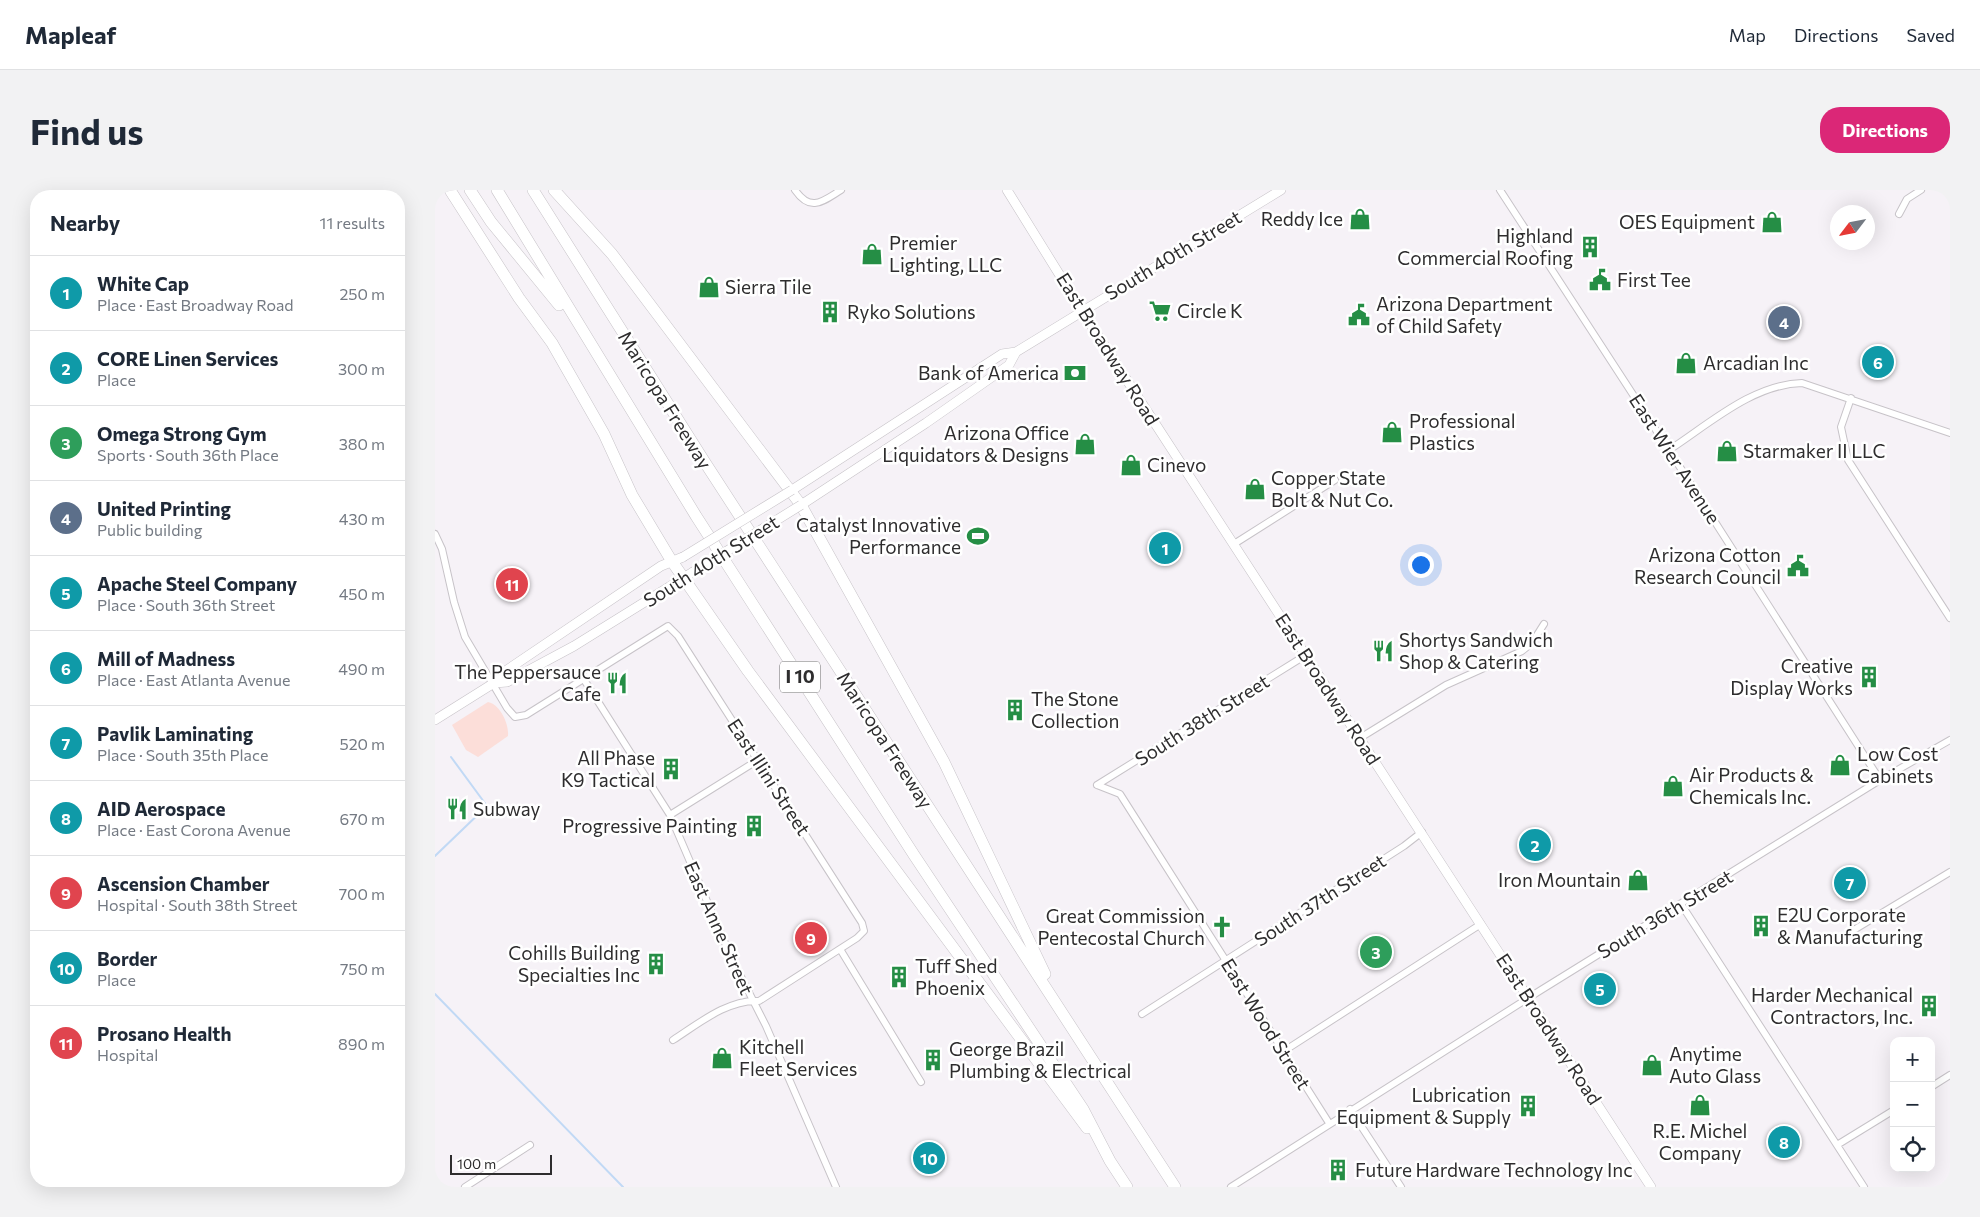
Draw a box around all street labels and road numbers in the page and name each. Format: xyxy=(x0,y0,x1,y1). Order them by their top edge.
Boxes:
street label: South 40th Street xyxy=(1100,205,1245,304)
street label: East Broadway Road xyxy=(1052,268,1165,429)
street label: Maricopa Freeway xyxy=(614,327,717,473)
street label: East Wier Avenue xyxy=(1625,390,1726,528)
street label: South 40th Street xyxy=(639,510,783,611)
street label: East Broadway Road xyxy=(1271,609,1386,769)
road number: I 10 xyxy=(780,662,820,692)
street label: Maricopa Freeway xyxy=(833,667,938,812)
street label: South 38th Street xyxy=(1130,669,1273,770)
street label: East Illini Street xyxy=(723,714,816,839)
street label: South 37th Street xyxy=(1250,849,1390,951)
street label: East Anne Street xyxy=(680,858,759,998)
street label: South 36th Street xyxy=(1593,864,1737,963)
street label: East Broadway Road xyxy=(1492,949,1607,1109)
street label: East Wood Street xyxy=(1217,954,1316,1094)

